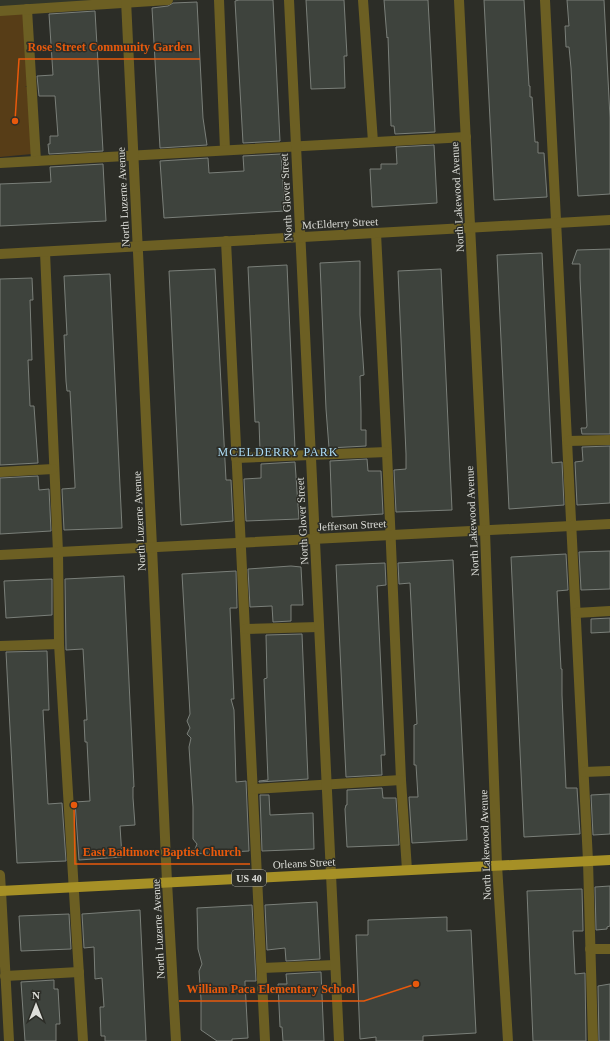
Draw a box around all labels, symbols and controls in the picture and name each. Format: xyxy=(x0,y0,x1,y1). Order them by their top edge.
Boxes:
callout: Rose Street Community Garden xyxy=(19,35,200,59)
text: Rose Street Community Garden xyxy=(28,40,193,54)
street label: North Lakewood Avenue xyxy=(448,141,466,252)
street label: North Luzerne Avenue xyxy=(114,147,132,247)
street label: North Glover Street xyxy=(278,153,294,241)
street label: McElderry Street xyxy=(302,215,378,231)
district label: MCELDERRY PARK xyxy=(218,445,338,459)
street label: North Lakewood Avenue xyxy=(463,465,481,576)
street label: North Luzerne Avenue xyxy=(130,471,148,571)
street label: North Glover Street xyxy=(294,477,310,565)
street label: Jefferson Street xyxy=(317,517,387,533)
street label: North Lakewood Avenue xyxy=(477,790,493,900)
callout: East Baltimore Baptist Church xyxy=(75,840,250,864)
text: East Baltimore Baptist Church xyxy=(83,845,242,859)
street label: Orleans Street xyxy=(272,855,336,871)
road number: US 40 xyxy=(232,870,266,886)
street label: North Luzerne Avenue xyxy=(149,879,167,979)
callout: William Paca Elementary School xyxy=(179,977,364,1001)
text: William Paca Elementary School xyxy=(187,982,356,996)
north arrow xyxy=(16,985,56,1025)
text: N xyxy=(32,989,40,1001)

